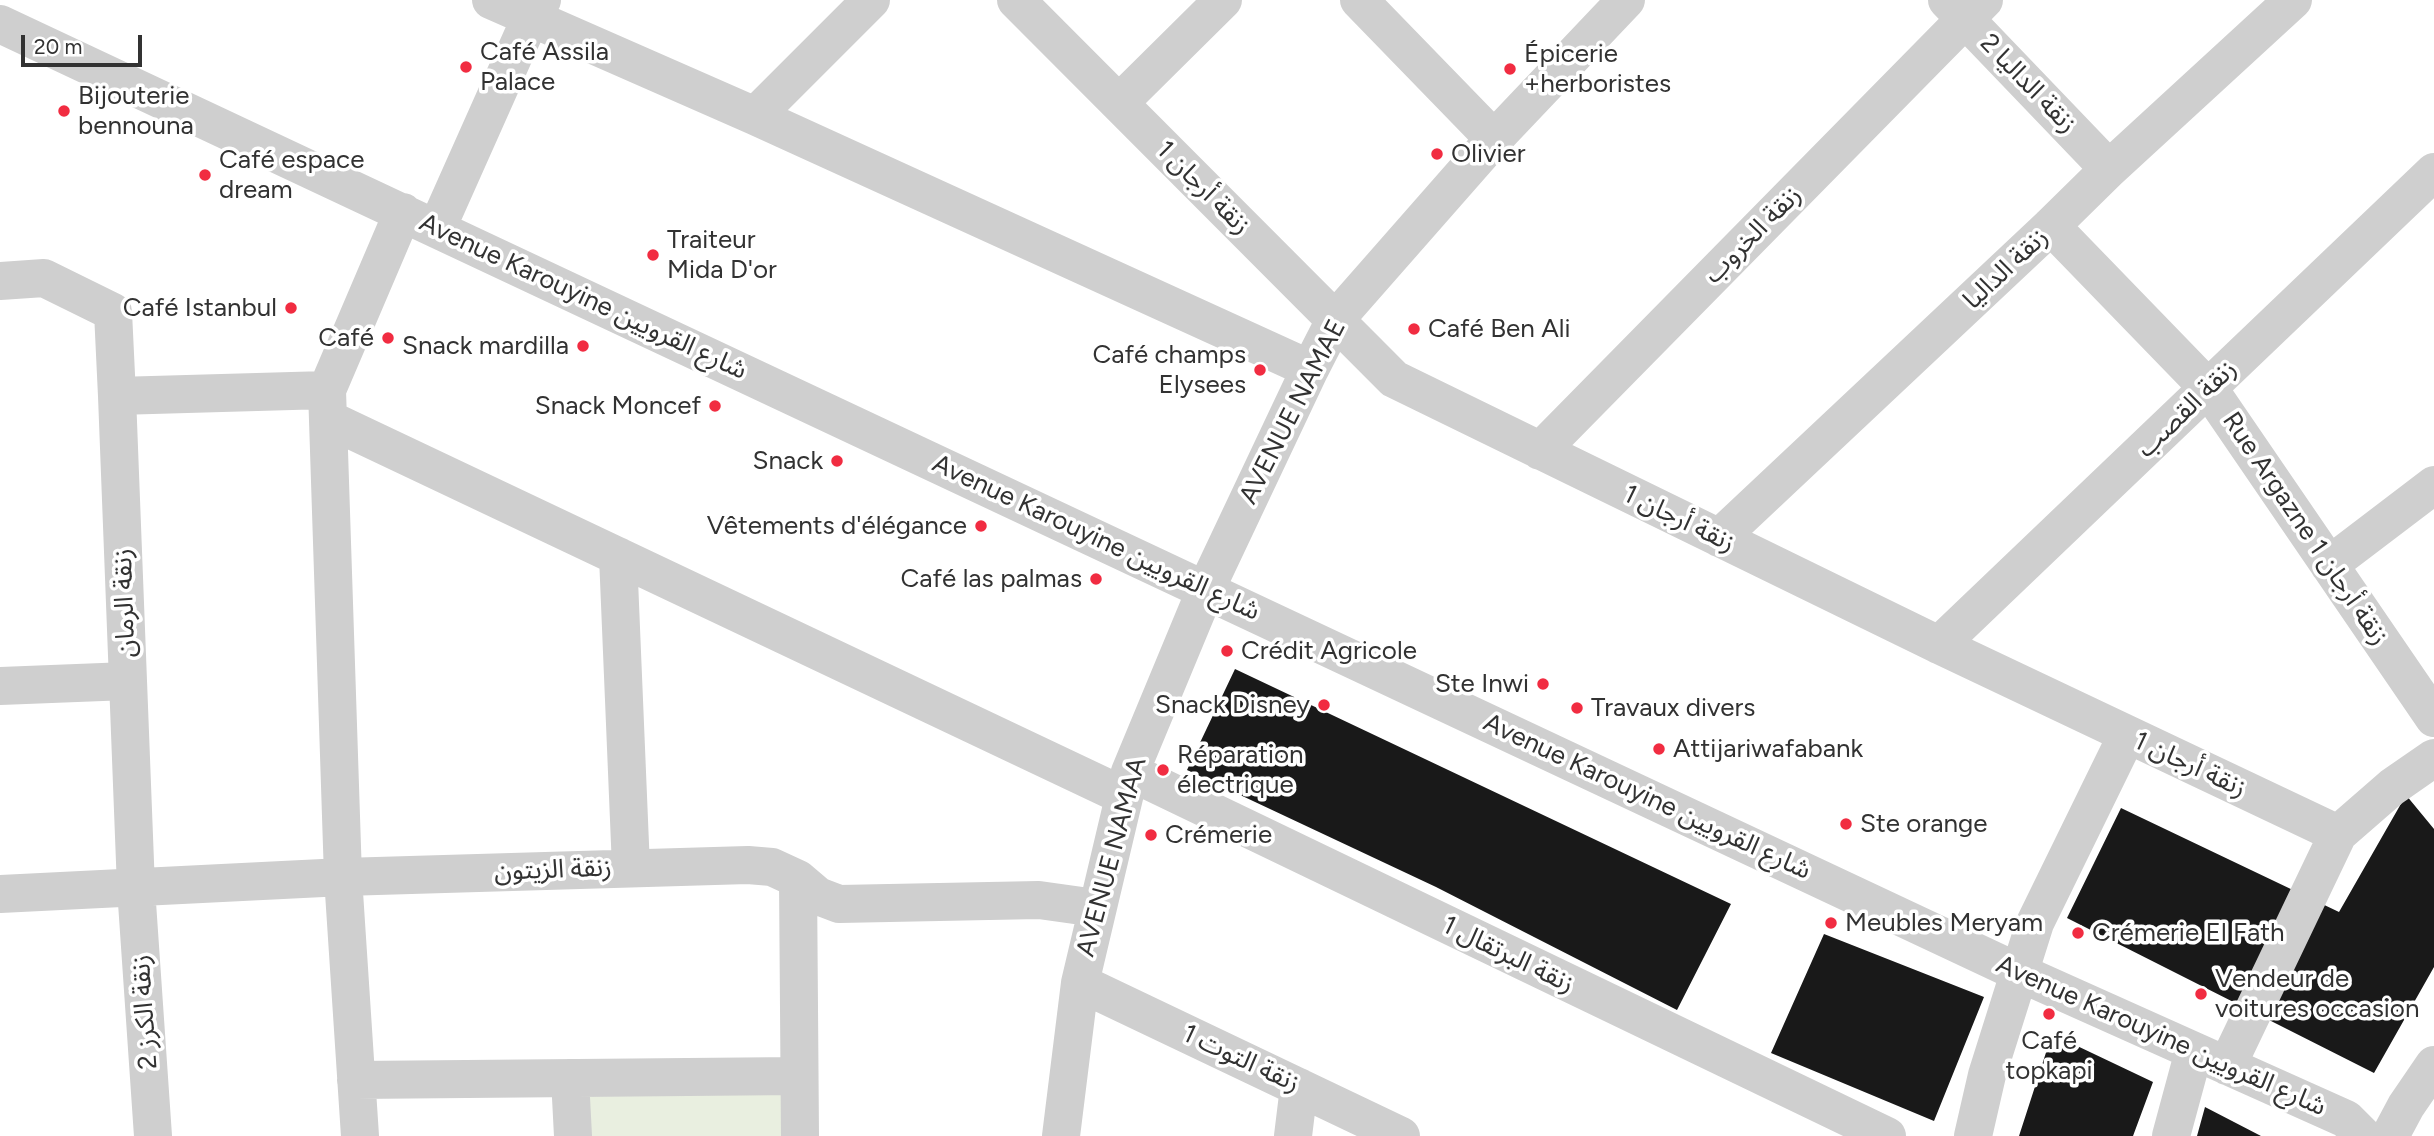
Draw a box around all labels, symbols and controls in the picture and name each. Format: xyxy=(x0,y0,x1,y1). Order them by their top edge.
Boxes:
scale bar xyxy=(24,21,145,65)
street label: زنقة الداليا 2 xyxy=(1973,28,2083,140)
text: 20 m xyxy=(34,34,82,59)
place label: Café Assila Palace xyxy=(480,36,609,98)
place label: Épicerie +herboristes xyxy=(1524,38,1671,100)
marker: Café Assila Palace xyxy=(458,59,474,75)
marker: Épicerie +herboristes xyxy=(1502,61,1518,77)
place label: Bijouterie bennouna xyxy=(78,80,194,142)
marker: Bijouterie bennouna xyxy=(56,103,72,119)
street label: زنقة أرجان 1 xyxy=(1149,134,1257,242)
place label: Olivier xyxy=(1451,138,1525,170)
place label: Café espace dream xyxy=(219,144,364,206)
marker: Olivier xyxy=(1429,146,1445,162)
marker: Café espace dream xyxy=(197,167,213,183)
street label: زنقة الخروب xyxy=(1698,180,1808,290)
street label: Avenue Karouyine شارع القرويين xyxy=(414,207,752,387)
street label: زنقة الداليا xyxy=(1957,222,2055,316)
place label: Traiteur Mida D'or xyxy=(667,224,777,286)
marker: Traiteur Mida D'or xyxy=(645,247,661,263)
place label: Café Istanbul xyxy=(123,292,277,324)
marker: Café Istanbul xyxy=(283,300,299,316)
place label: Café Ben Ali xyxy=(1428,313,1571,345)
street label: AVENUE NAMAE xyxy=(1233,315,1353,509)
marker: Café Ben Ali xyxy=(1406,321,1422,337)
place label: Café xyxy=(318,322,374,354)
marker: Café xyxy=(380,330,396,346)
place label: Snack mardilla xyxy=(402,330,569,362)
marker: Snack mardilla xyxy=(575,338,591,354)
place label: Café champs Elysees xyxy=(1092,339,1246,400)
street label: زنقة القصب xyxy=(2131,354,2243,464)
marker: Café champs Elysees xyxy=(1252,362,1268,378)
place label: Snack Moncef xyxy=(535,390,701,422)
marker: Snack Moncef xyxy=(707,398,723,414)
street label: Rue Argazne 1 زنقة أرجان xyxy=(2215,407,2395,651)
place label: Snack xyxy=(753,445,823,477)
street label: Avenue Karouyine شارع القرويين xyxy=(927,448,1265,628)
marker: Snack xyxy=(829,453,845,469)
street label: زنقة أرجان 1 xyxy=(1618,479,1740,559)
place label: Vêtements d'élégance xyxy=(707,510,967,542)
marker: Vêtements d'élégance xyxy=(973,518,989,534)
street label: زنقة الرمان xyxy=(108,548,142,658)
place label: Café las palmas xyxy=(900,563,1082,595)
marker: Café las palmas xyxy=(1088,571,1104,587)
place label: Crédit Agricole xyxy=(1241,635,1417,667)
marker: Crédit Agricole xyxy=(1219,643,1235,659)
place label: Ste Inwi xyxy=(1435,668,1529,700)
marker: Ste Inwi xyxy=(1535,676,1551,692)
place label: Snack Disney xyxy=(1155,689,1310,721)
place label: Travaux divers xyxy=(1591,692,1755,724)
marker: Snack Disney xyxy=(1316,697,1332,713)
marker: Travaux divers xyxy=(1569,700,1585,716)
street label: Avenue Karouyine شارع القرويين xyxy=(1478,707,1816,887)
street label: زنقة أرجان 1 xyxy=(2129,725,2251,805)
place label: Attijariwafabank xyxy=(1673,733,1863,765)
place label: Réparation électrique xyxy=(1177,739,1304,800)
marker: Attijariwafabank xyxy=(1651,741,1667,757)
street label: AVENUE NAMAA xyxy=(1070,754,1154,960)
marker: Réparation électrique xyxy=(1155,762,1171,778)
place label: Ste orange xyxy=(1860,808,1987,840)
marker: Ste orange xyxy=(1838,816,1854,832)
place label: Crémerie xyxy=(1165,819,1272,851)
marker: Crémerie xyxy=(1143,827,1159,843)
street label: زنقة الزيتون xyxy=(494,852,612,888)
place label: Meubles Meryam xyxy=(1845,907,2043,939)
street label: زنقة البرتقال 1 xyxy=(1437,910,1579,1000)
marker: Meubles Meryam xyxy=(1823,915,1839,931)
place label: Crémerie El Fath xyxy=(2092,917,2285,949)
marker: Crémerie El Fath xyxy=(2070,925,2086,941)
street label: Avenue Karouyine شارع القرويين xyxy=(1991,949,2331,1123)
street label: زنقة الكرز 2 xyxy=(125,954,165,1070)
place label: Vendeur de voitures occasion xyxy=(2215,963,2419,1024)
marker: Vendeur de voitures occasion xyxy=(2193,986,2209,1002)
marker: Café topkapi xyxy=(2041,1006,2057,1022)
street label: زنقة التوت 1 xyxy=(1178,1018,1304,1100)
place label: Café topkapi xyxy=(2005,1025,2093,1086)

